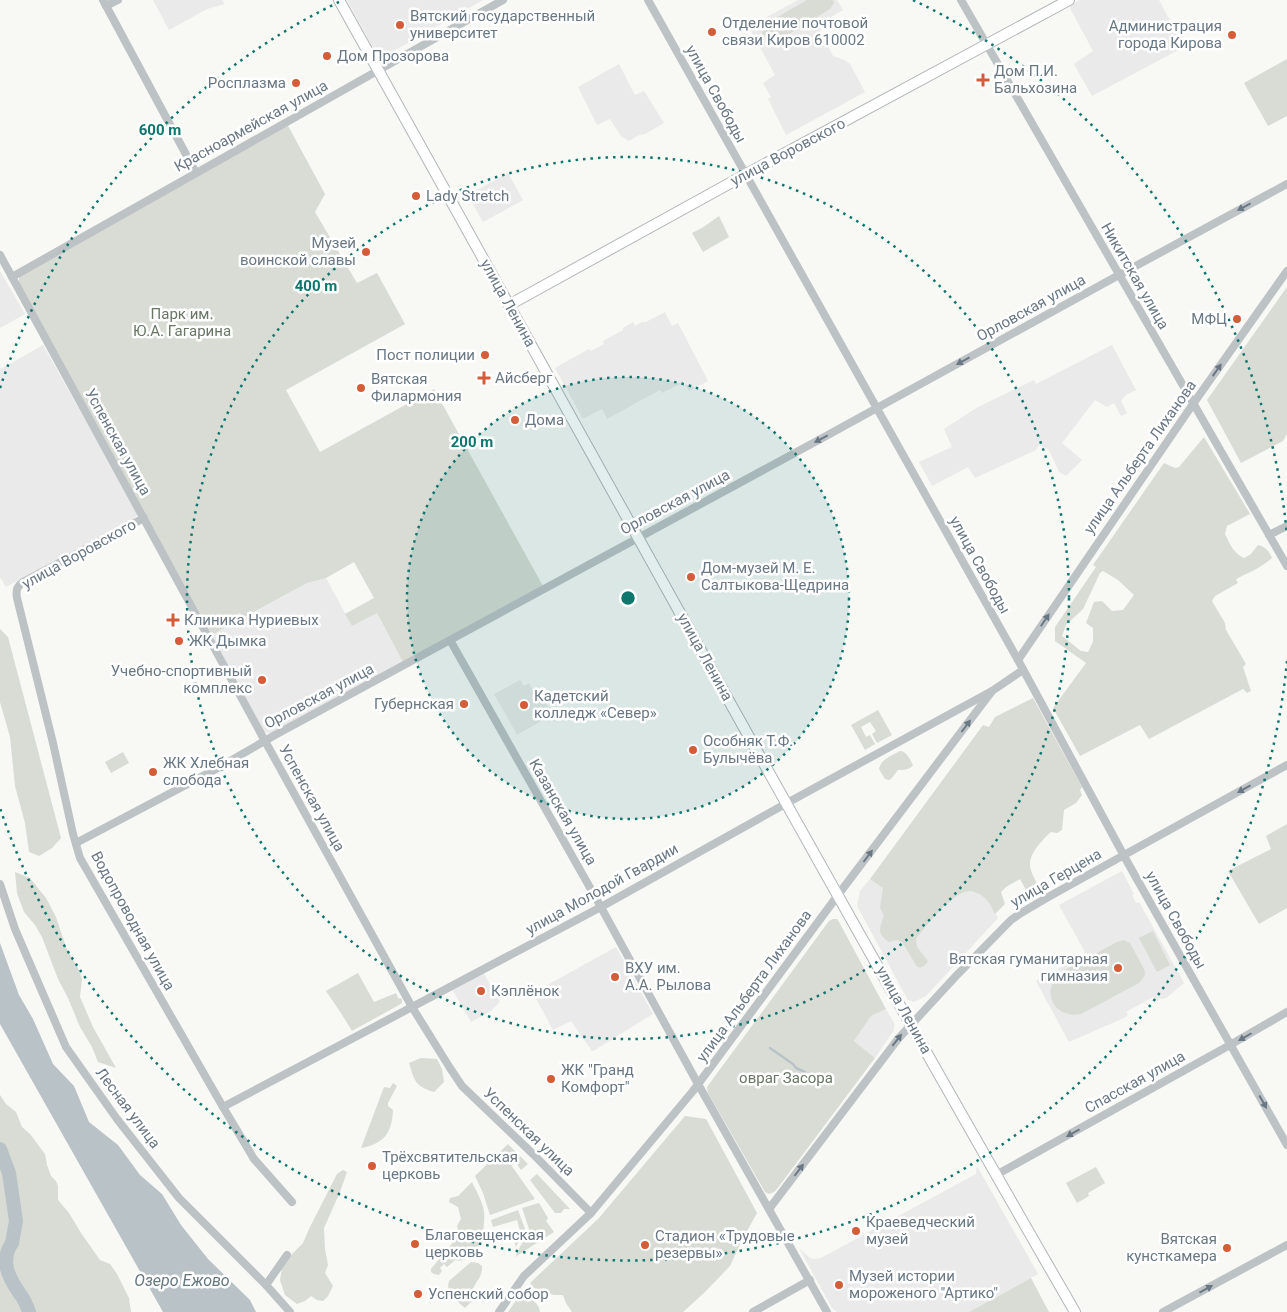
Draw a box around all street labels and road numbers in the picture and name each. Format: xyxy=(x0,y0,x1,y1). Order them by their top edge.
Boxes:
street label: улица Свободы xyxy=(682,42,750,146)
street label: Красноармейская улица xyxy=(171,76,331,176)
street label: улица Воровского xyxy=(728,114,848,190)
street label: Никитская улица xyxy=(1097,220,1173,332)
street label: улица Ленина xyxy=(476,256,540,350)
street label: Орловская улица xyxy=(973,271,1089,345)
street label: улица Альберта Лиханова xyxy=(1080,377,1200,537)
street label: Успенская улица xyxy=(81,385,155,499)
street label: Орловская улица xyxy=(617,465,733,539)
street label: улица Свободы xyxy=(946,513,1014,617)
street label: улица Воровского xyxy=(19,515,139,593)
street label: улица Ленина xyxy=(673,610,737,704)
street label: Орловская улица xyxy=(261,659,377,733)
street label: Успенская улица xyxy=(275,741,349,855)
street label: Казанская улица xyxy=(525,756,601,868)
street label: улица Молодой Гвардии xyxy=(523,840,681,938)
street label: улица Герцена xyxy=(1007,845,1105,911)
street label: Водопроводная улица xyxy=(87,848,179,994)
street label: улица Свободы xyxy=(1142,868,1210,972)
street label: улица Альберта Лиханова xyxy=(693,906,815,1066)
street label: улица Ленина xyxy=(872,963,936,1057)
street label: Спасская улица xyxy=(1082,1047,1188,1117)
street label: Лесная улица xyxy=(92,1064,164,1152)
street label: Успенская улица xyxy=(480,1084,578,1180)

